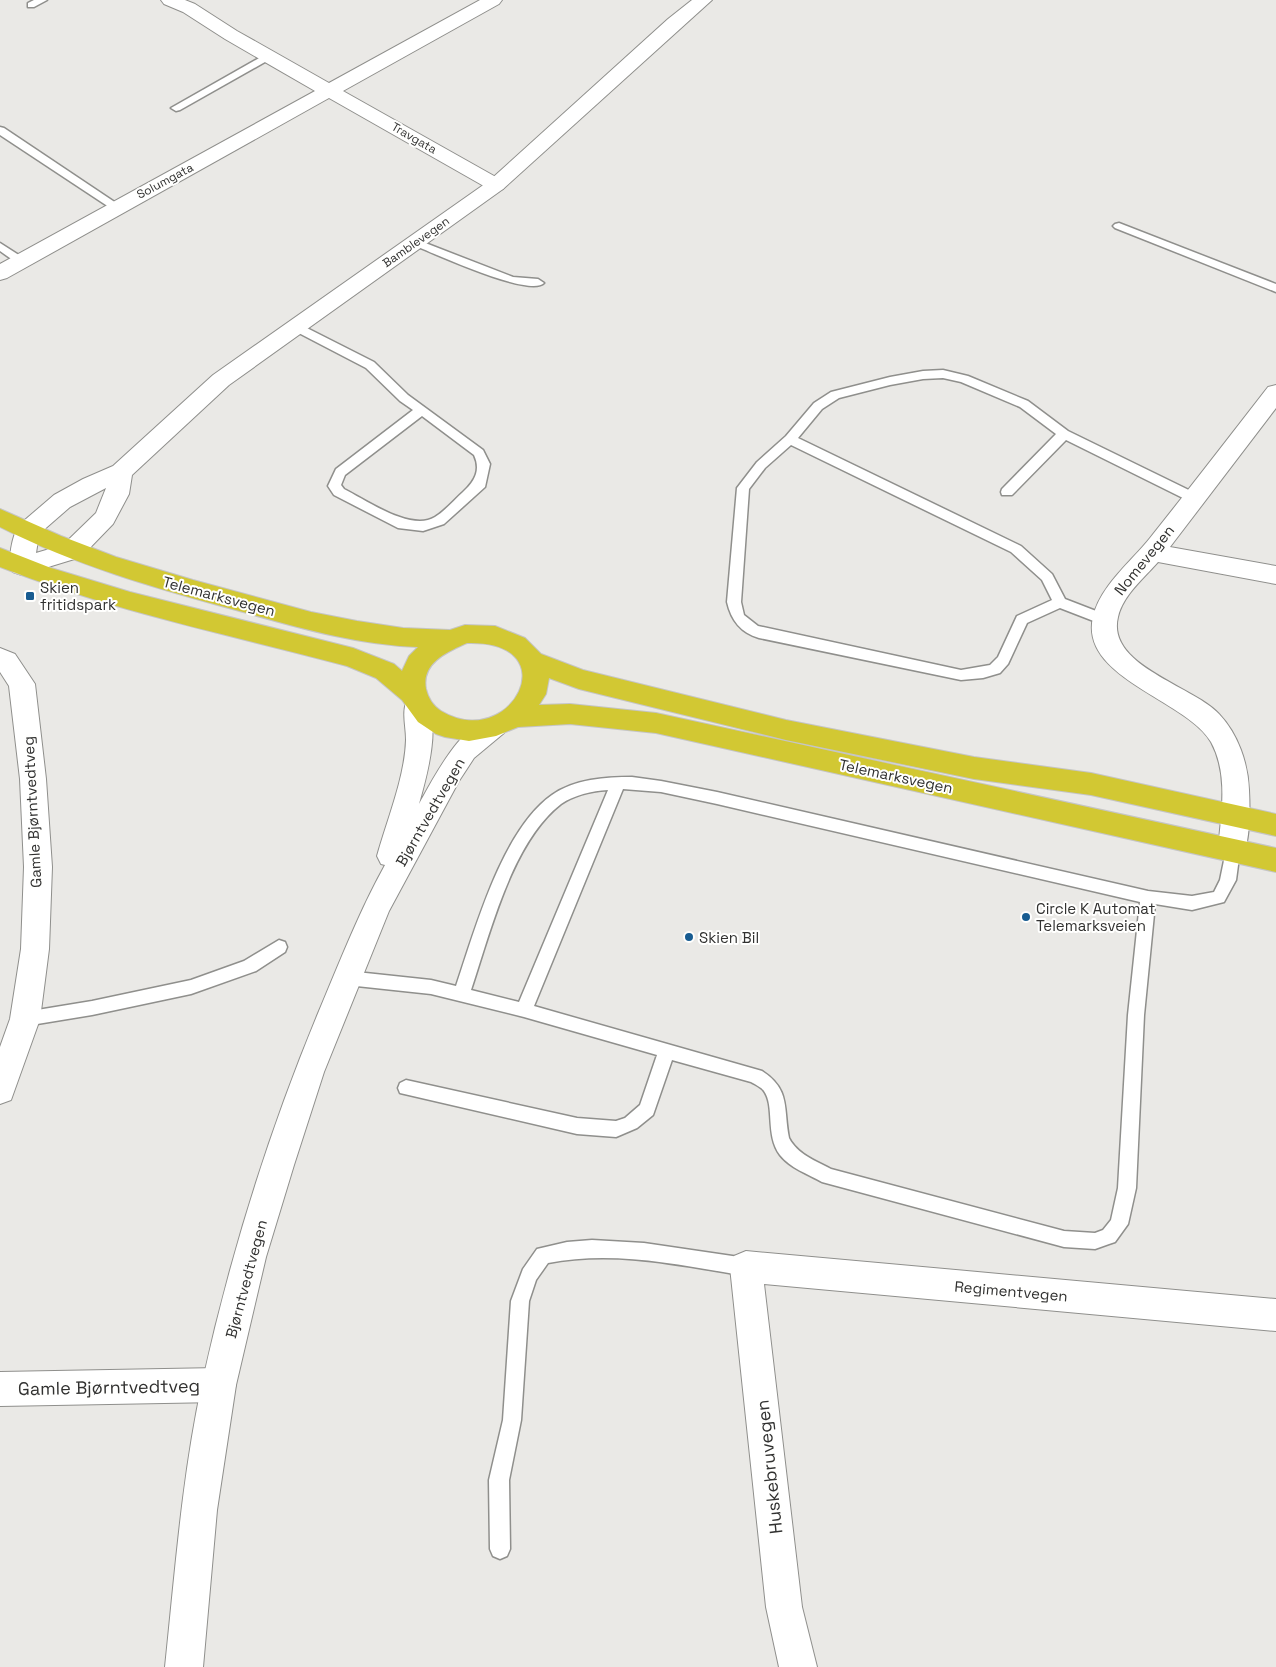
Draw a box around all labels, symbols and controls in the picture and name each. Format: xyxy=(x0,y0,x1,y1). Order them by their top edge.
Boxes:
street label: Travgata xyxy=(388,119,440,157)
street label: Solumgata xyxy=(134,159,196,203)
street label: Bamblevegen xyxy=(379,213,453,271)
street label: Nomevegen xyxy=(1110,521,1178,599)
street label: Telemarksvegen xyxy=(161,572,277,620)
place label: Skien fritidspark xyxy=(40,578,116,614)
marker: Skien fritidspark xyxy=(24,590,36,602)
street label: Gamle Bjørntvedtveg xyxy=(19,736,45,888)
street label: Bjørntvedtvegen xyxy=(391,754,469,870)
street label: Telemarksvegen xyxy=(837,755,955,797)
place label: Circle K Automat Telemarksveien xyxy=(1036,899,1155,935)
marker: Circle K Automat Telemarksveien xyxy=(1020,911,1032,923)
place label: Skien Bil xyxy=(699,928,759,947)
marker: Skien Bil xyxy=(683,931,695,943)
street label: Bjørntvedtvegen xyxy=(221,1218,271,1340)
street label: Regimentvegen xyxy=(954,1277,1068,1305)
street label: Gamle Bjørntvedtveg xyxy=(18,1374,200,1400)
street label: Huskebruvegen xyxy=(751,1399,787,1535)

